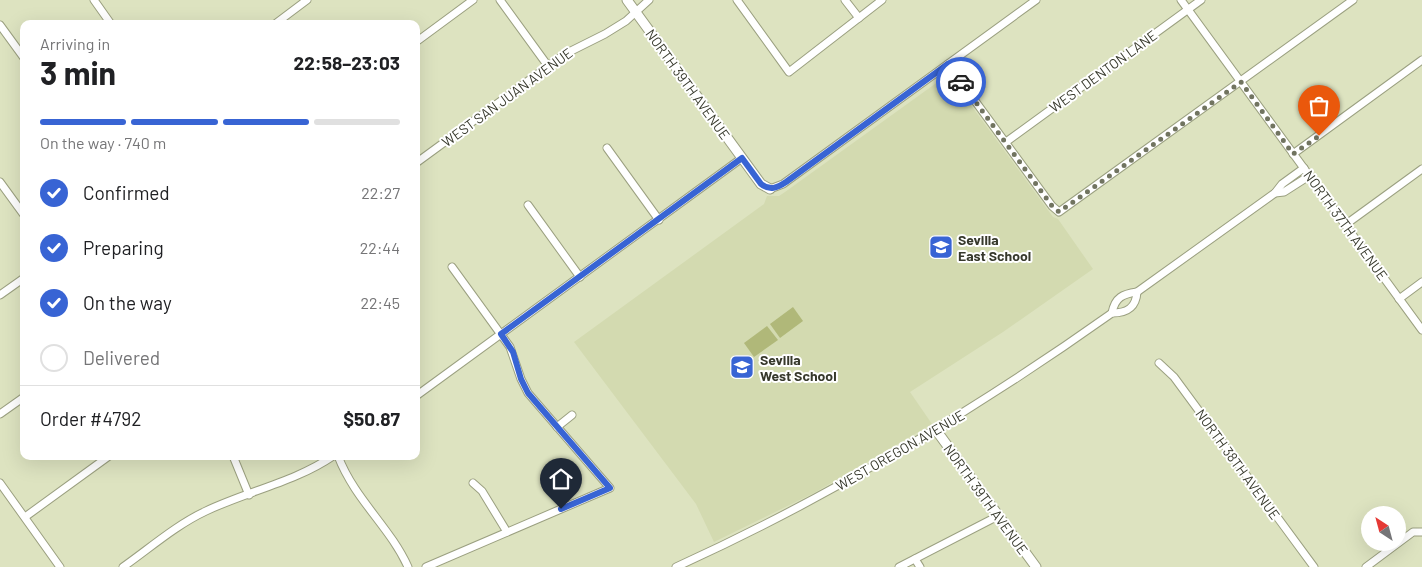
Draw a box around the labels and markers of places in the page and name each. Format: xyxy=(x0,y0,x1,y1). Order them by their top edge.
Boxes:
pin xyxy=(1298,85,1340,136)
place label: Sevilla East School xyxy=(958,231,1031,264)
school or university icon: Sevilla East School xyxy=(928,234,954,260)
place label: Sevilla West School xyxy=(760,351,837,384)
school or university icon: Sevilla West School xyxy=(729,354,755,380)
pin xyxy=(540,458,582,509)

